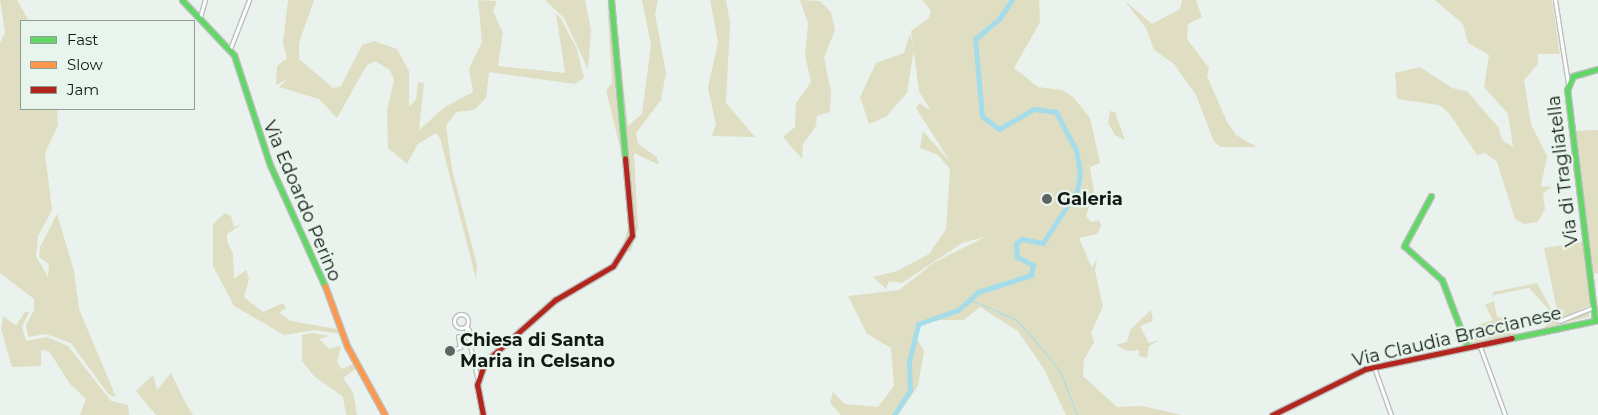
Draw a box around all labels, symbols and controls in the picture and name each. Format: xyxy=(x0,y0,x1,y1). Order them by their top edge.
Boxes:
legend xyxy=(20,20,195,110)
text: Fast xyxy=(67,30,98,49)
text: Slow xyxy=(67,55,103,74)
text: Jam xyxy=(67,80,99,99)
street label: Via di Tragliatella xyxy=(1543,94,1583,248)
street label: Via Edoardo Perino xyxy=(258,117,346,285)
place label: Galeria xyxy=(1057,188,1123,210)
marker: Galeria xyxy=(1041,193,1053,205)
street label: Via Claudia Braccianese xyxy=(1350,302,1564,372)
place label: Chiesa di Santa Maria in Celsano xyxy=(460,330,615,372)
marker: Chiesa di Santa Maria in Celsano xyxy=(444,345,456,357)

